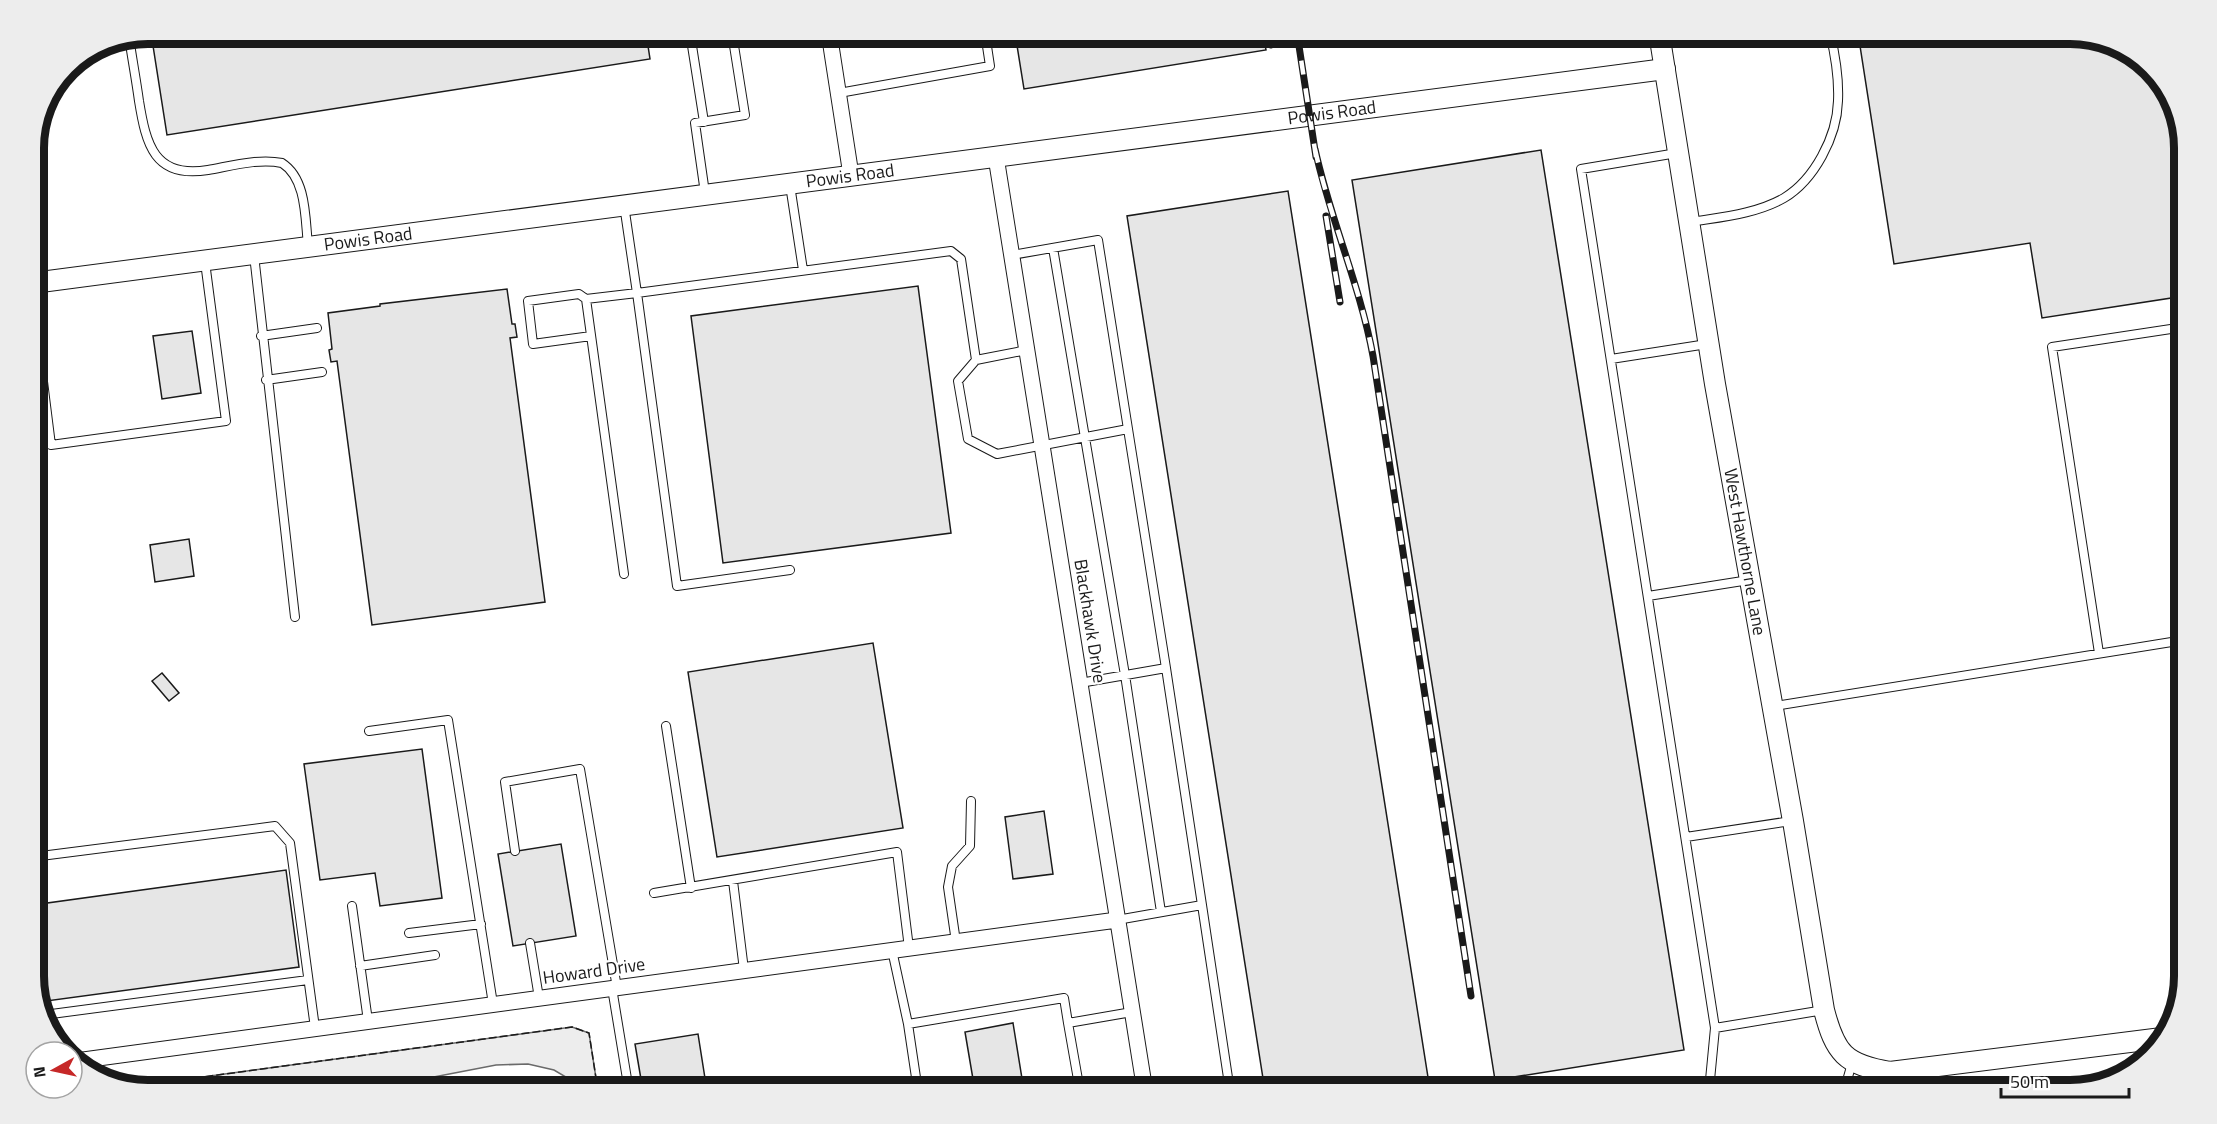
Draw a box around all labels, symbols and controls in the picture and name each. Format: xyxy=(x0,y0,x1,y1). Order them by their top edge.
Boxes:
street label: Powis Road xyxy=(1286,93,1378,131)
street label: Powis Road xyxy=(804,156,896,195)
street label: Powis Road xyxy=(322,219,414,258)
street label: West Hawthorne Lane xyxy=(1717,466,1774,637)
street label: Blackhawk Drive xyxy=(1067,557,1114,685)
street label: Howard Drive xyxy=(541,950,647,991)
north arrow xyxy=(24,1040,84,1100)
scale bar xyxy=(2001,1061,2128,1099)
text: N xyxy=(26,1065,52,1079)
text: 50 m xyxy=(2010,1068,2049,1095)

